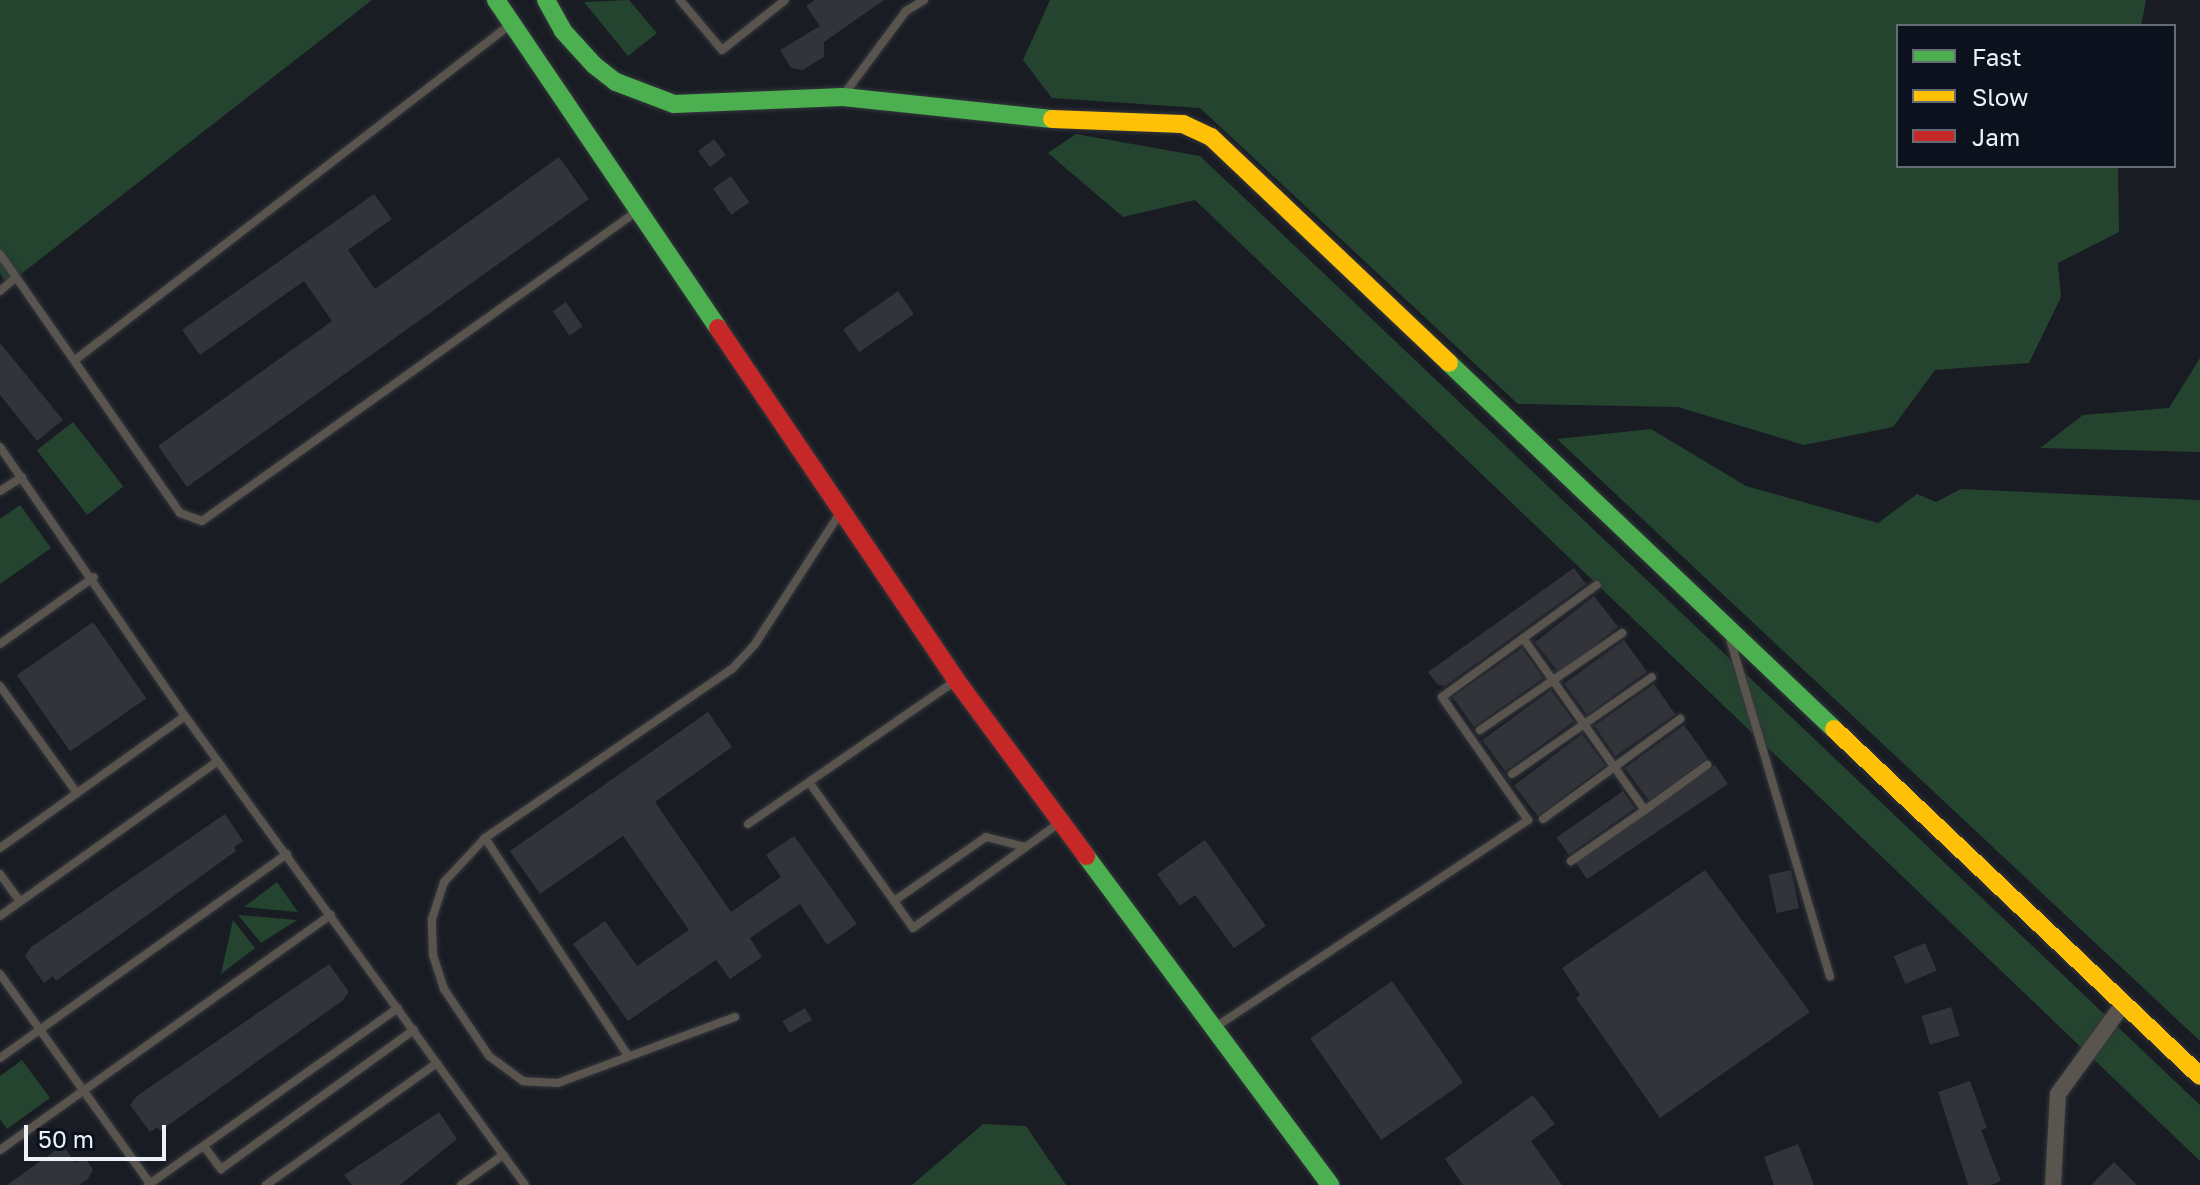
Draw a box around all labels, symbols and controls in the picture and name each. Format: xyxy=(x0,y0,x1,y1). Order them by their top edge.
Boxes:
legend xyxy=(1896,24,2176,168)
text: Fast xyxy=(1972,42,2022,71)
text: Slow xyxy=(1972,82,2028,111)
text: Jam xyxy=(1972,122,2020,151)
scale bar xyxy=(28,1109,170,1159)
text: 50 m xyxy=(38,1124,94,1153)

